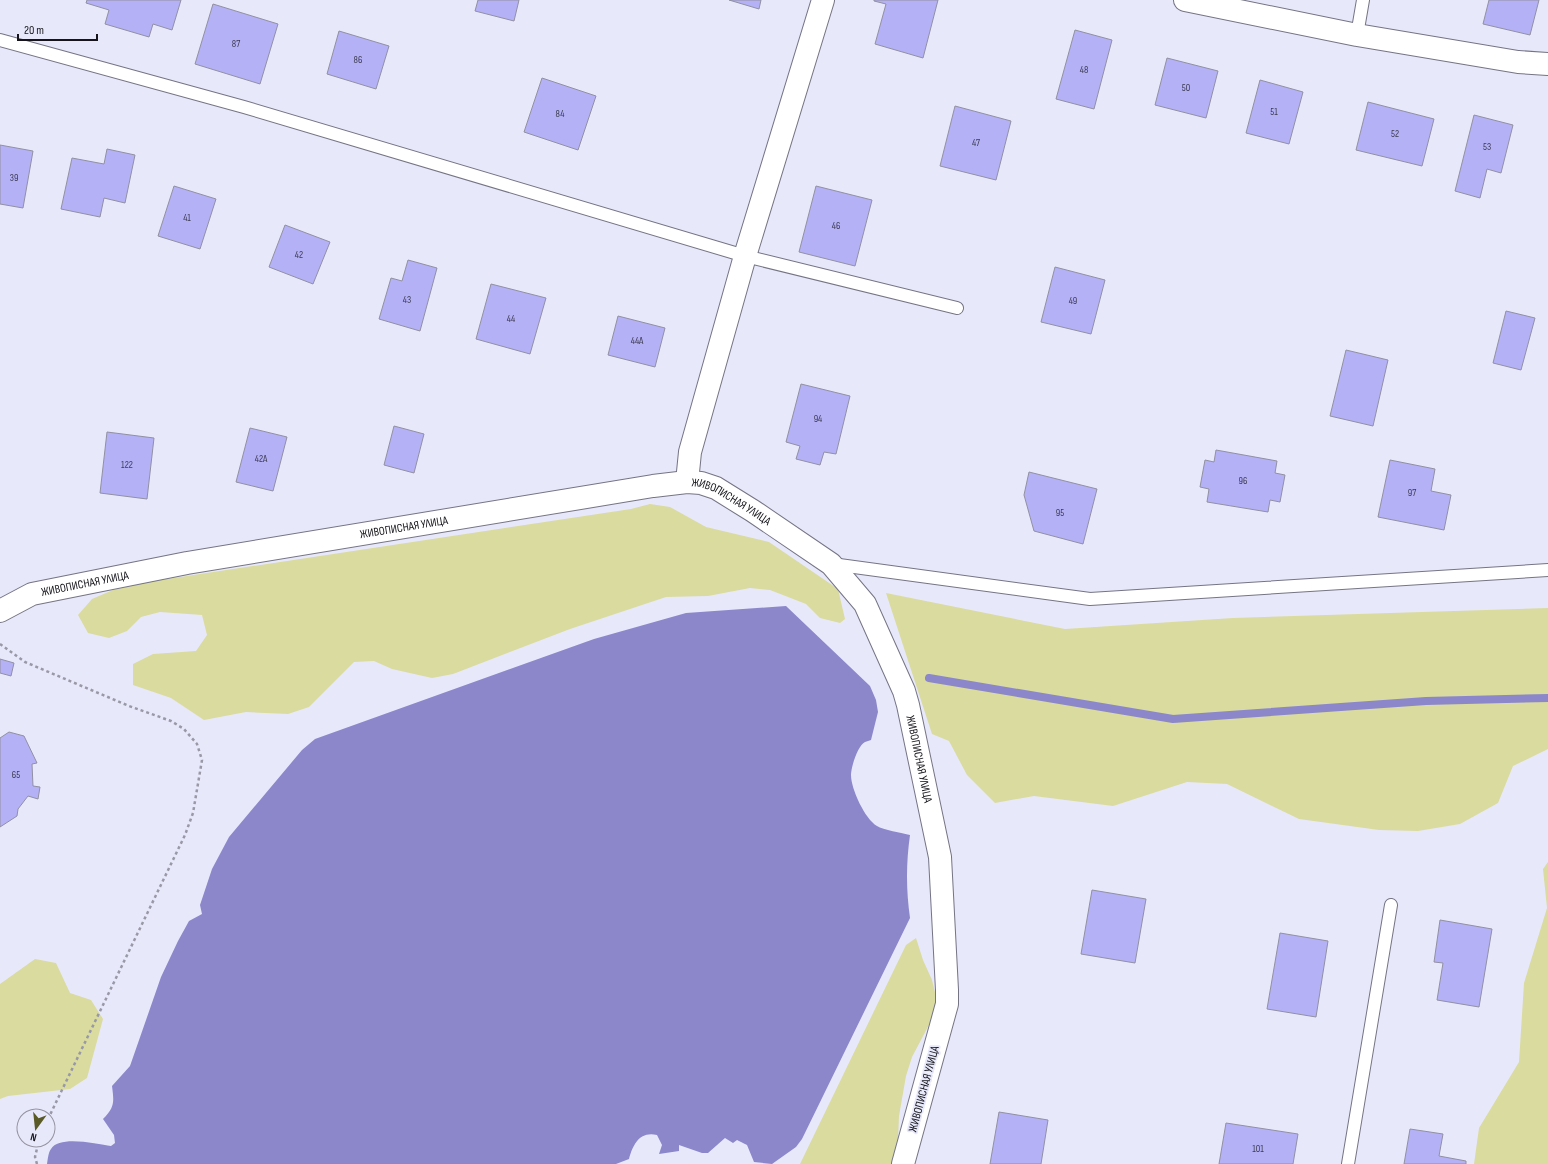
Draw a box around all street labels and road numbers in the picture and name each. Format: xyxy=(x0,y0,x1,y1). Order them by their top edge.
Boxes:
street label: ЖИВОПИСНАЯ УЛИЦА xyxy=(691,475,775,529)
street label: ЖИВОПИСНАЯ УЛИЦА xyxy=(359,512,450,542)
street label: ЖИВОПИСНАЯ УЛИЦА xyxy=(40,567,131,600)
street label: ЖИВОПИСНАЯ УЛИЦА xyxy=(903,714,936,805)
street label: ЖИВОПИСНАЯ УЛИЦА xyxy=(905,1043,943,1134)

